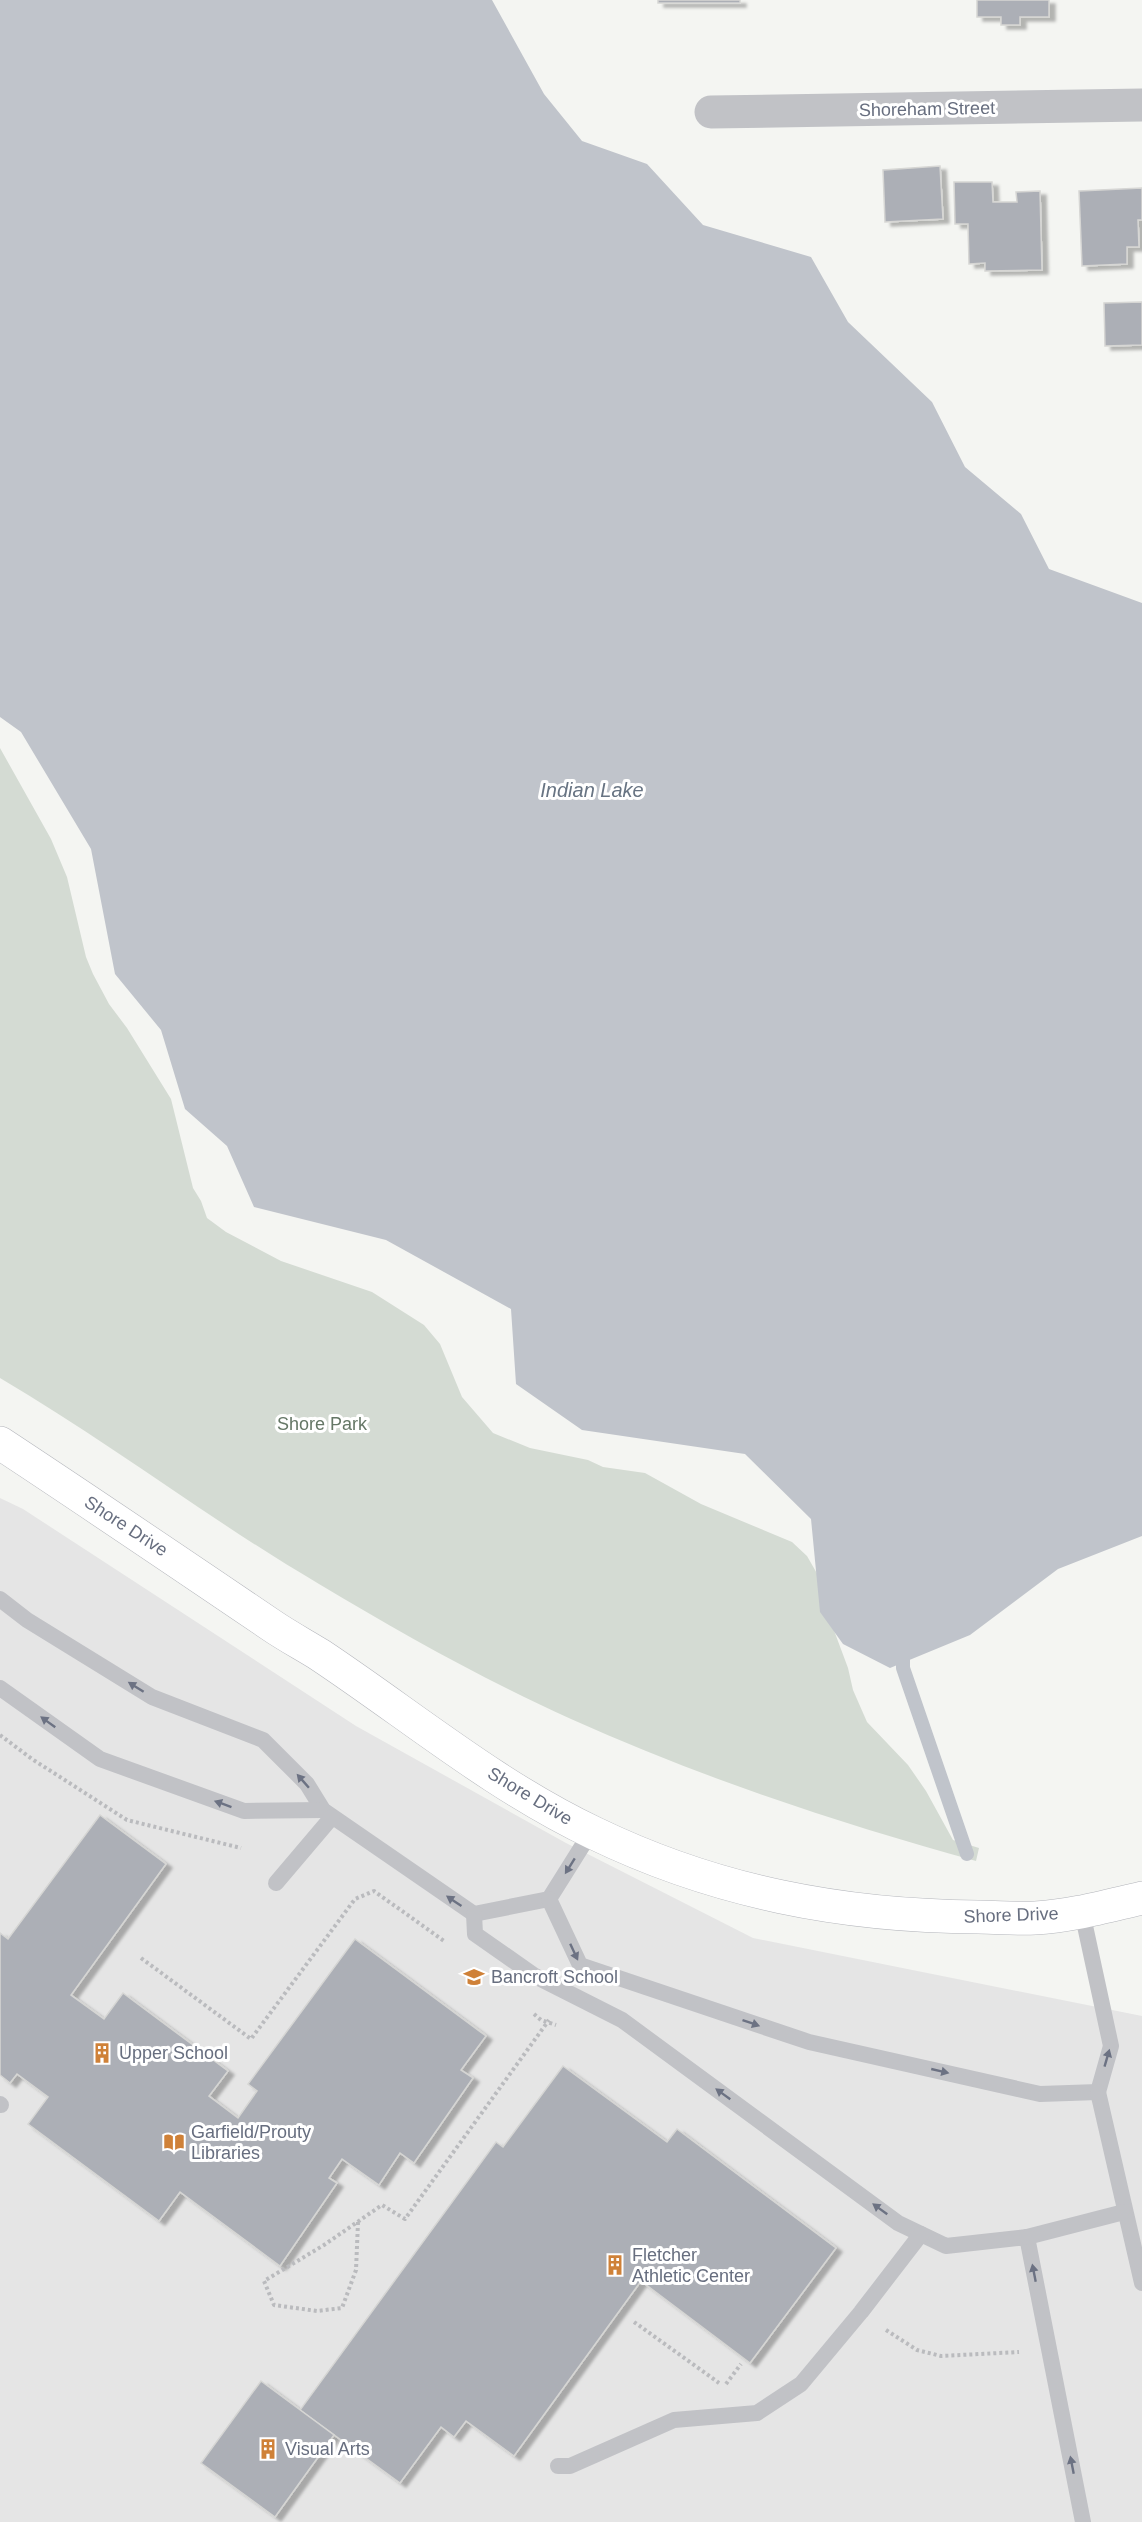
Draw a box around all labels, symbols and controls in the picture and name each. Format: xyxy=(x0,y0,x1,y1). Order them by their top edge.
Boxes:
street label: Shoreham Street xyxy=(859,98,995,120)
water label: Indian Lake xyxy=(540,779,644,801)
park label: Shore Park xyxy=(277,1414,368,1434)
street label: Shore Drive xyxy=(81,1492,171,1560)
one-way arrow xyxy=(128,1682,144,1693)
one-way arrow xyxy=(40,1717,56,1728)
street label: Shore Drive xyxy=(484,1763,576,1829)
one-way arrow xyxy=(296,1773,310,1788)
one-way arrow xyxy=(214,1798,232,1808)
one-way arrow xyxy=(565,1858,576,1874)
one-way arrow xyxy=(446,1895,462,1906)
street label: Shore Drive xyxy=(963,1903,1059,1927)
one-way arrow xyxy=(569,1944,578,1961)
school or university icon: Bancroft School xyxy=(462,1965,486,1989)
place label: Bancroft School xyxy=(491,1967,618,1987)
one-way arrow xyxy=(742,2019,760,2028)
building icon: Upper School xyxy=(90,2041,114,2065)
place label: Upper School xyxy=(119,2043,228,2063)
one-way arrow xyxy=(1103,2049,1112,2067)
one-way arrow xyxy=(931,2067,949,2077)
one-way arrow xyxy=(715,2088,731,2100)
place label: Garfield/Prouty Libraries xyxy=(191,2122,311,2163)
library icon: Garfield/Prouty Libraries xyxy=(162,2130,186,2154)
one-way arrow xyxy=(872,2204,887,2216)
place label: Fletcher Athletic Center xyxy=(632,2245,750,2286)
building icon: Fletcher Athletic Center xyxy=(603,2253,627,2277)
one-way arrow xyxy=(1029,2263,1038,2282)
building icon: Visual Arts xyxy=(256,2437,280,2461)
place label: Visual Arts xyxy=(285,2439,370,2459)
one-way arrow xyxy=(1067,2455,1076,2474)

